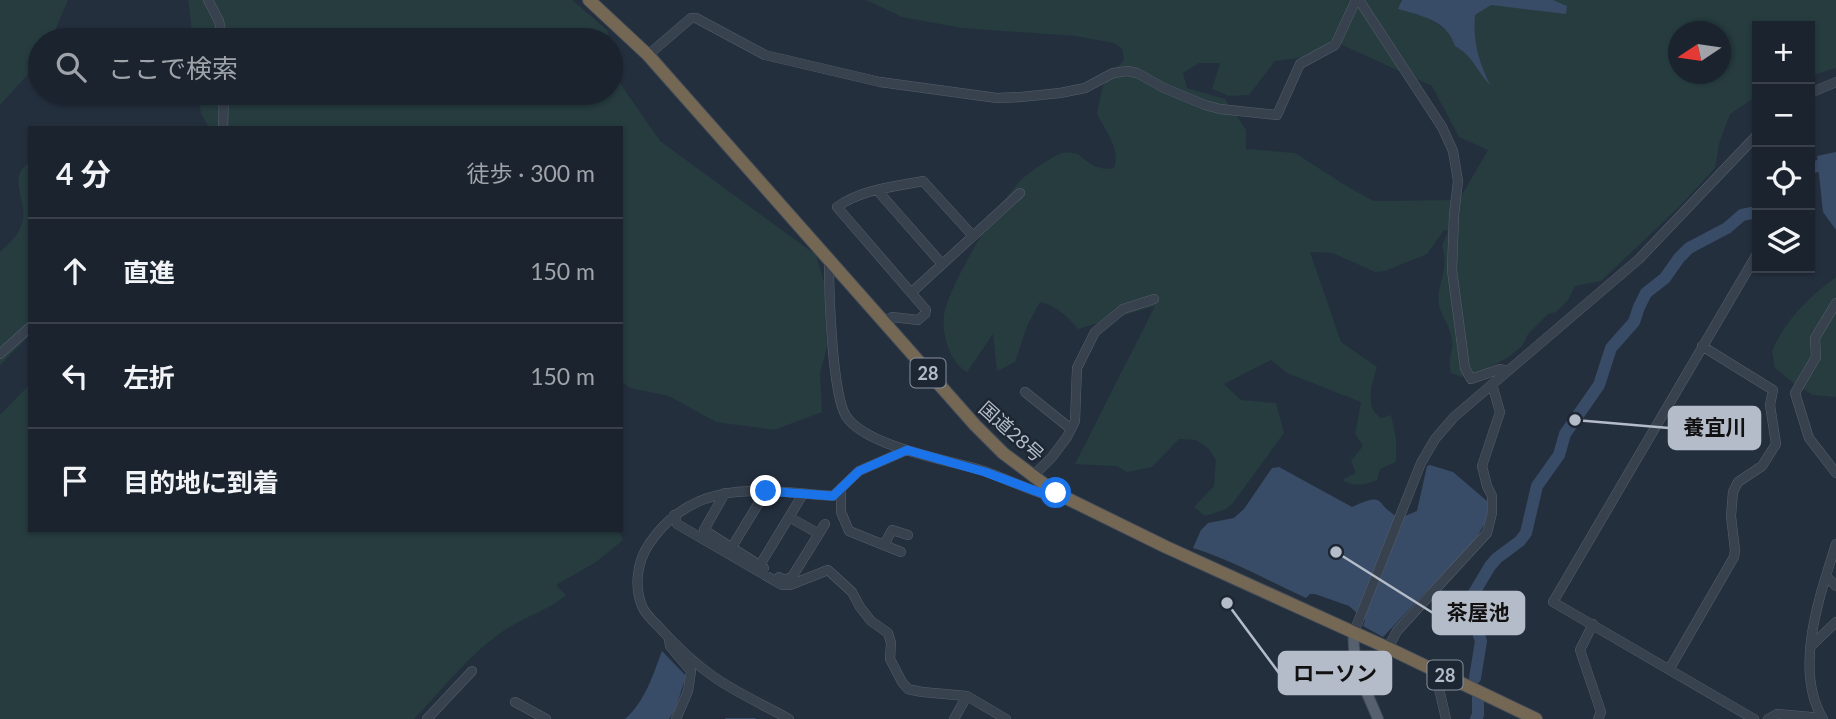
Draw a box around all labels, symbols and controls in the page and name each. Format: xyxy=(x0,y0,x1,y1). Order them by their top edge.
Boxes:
north arrow xyxy=(1668,21,1731,84)
map controls xyxy=(1752,21,1815,273)
button: + xyxy=(1752,21,1815,84)
search box xyxy=(28,28,623,105)
icon: search xyxy=(52,48,90,86)
text: ここで検索 xyxy=(108,52,238,84)
button: − xyxy=(1752,84,1815,147)
button: locate xyxy=(1752,147,1815,210)
text: 4 分 xyxy=(56,155,111,191)
text: 徒歩 · 300 m xyxy=(466,159,595,187)
button: layers xyxy=(1752,210,1815,273)
icon: ahead xyxy=(56,252,94,290)
text: 直進 xyxy=(123,256,175,288)
text: 150 m xyxy=(530,257,595,285)
icon: left xyxy=(56,357,94,395)
road number: 28 xyxy=(911,358,946,388)
text: 左折 xyxy=(123,361,175,393)
text: 150 m xyxy=(530,362,595,390)
street label: 国道28号 xyxy=(975,396,1049,466)
callout: 養宜川 xyxy=(1669,407,1760,449)
text: 養宜川 xyxy=(1684,414,1747,439)
icon: arrive xyxy=(56,462,94,500)
text: 目的地に到着 xyxy=(123,466,279,498)
route end xyxy=(750,475,781,506)
route start xyxy=(1040,477,1071,508)
callout: 茶屋池 xyxy=(1433,592,1524,634)
text: 茶屋池 xyxy=(1447,599,1510,624)
callout: ローソン xyxy=(1279,652,1391,694)
text: ローソン xyxy=(1293,660,1377,685)
road number: 28 xyxy=(1428,660,1462,690)

